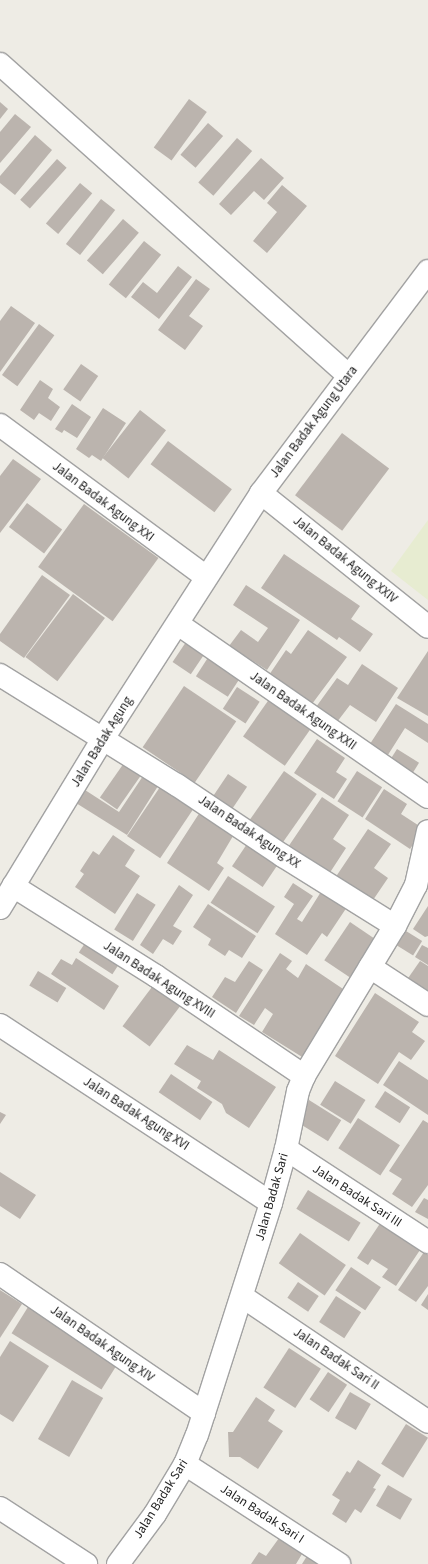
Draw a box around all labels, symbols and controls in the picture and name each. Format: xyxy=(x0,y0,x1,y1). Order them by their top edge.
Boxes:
street label: Jalan Badak Agung Utara xyxy=(267,363,361,481)
street label: Jalan Badak Agung XXI xyxy=(49,459,157,545)
street label: Jalan Badak Agung XXIV xyxy=(290,513,400,607)
street label: Jalan Badak Agung XXII xyxy=(247,668,359,754)
street label: Jalan Badak Agung xyxy=(68,694,136,790)
street label: Jalan Badak Agung XX xyxy=(195,792,303,872)
street label: Jalan Badak Agung XVIII xyxy=(100,938,218,1022)
street label: Jalan Badak Agung XVI xyxy=(80,1074,192,1154)
street label: Jalan Badak Sari xyxy=(252,1151,292,1243)
street label: Jalan Badak Sari III xyxy=(309,1161,405,1231)
street label: Jalan Badak Agung XIV xyxy=(47,1302,157,1386)
street label: Jalan Badak Sari II xyxy=(290,1325,382,1393)
street label: Jalan Badak Sari xyxy=(130,1456,192,1542)
street label: Jalan Badak Sari I xyxy=(217,1481,307,1547)

